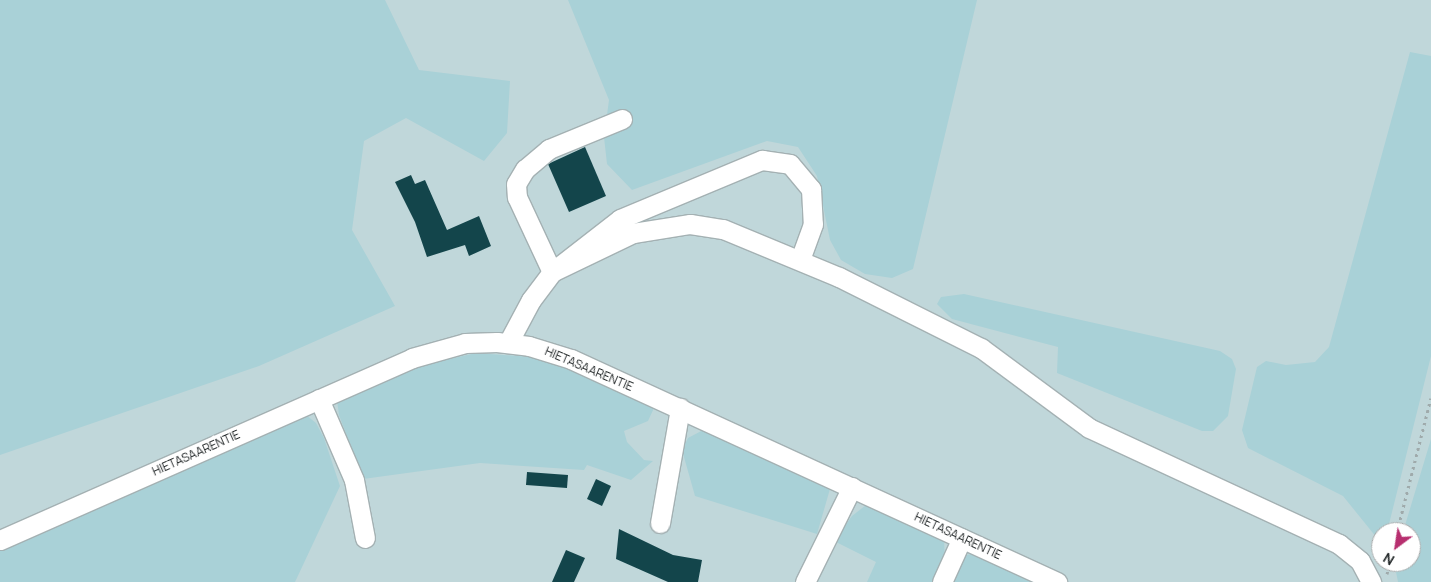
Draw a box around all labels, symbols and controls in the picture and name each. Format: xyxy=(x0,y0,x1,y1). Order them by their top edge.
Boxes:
street label: HIETASAARENTIE xyxy=(543,344,635,394)
street label: HIETASAARENTIE xyxy=(150,427,242,479)
street label: HIETASAARENTIE xyxy=(912,509,1004,563)
north arrow xyxy=(1371,522,1421,572)
text: N xyxy=(1379,549,1398,570)

